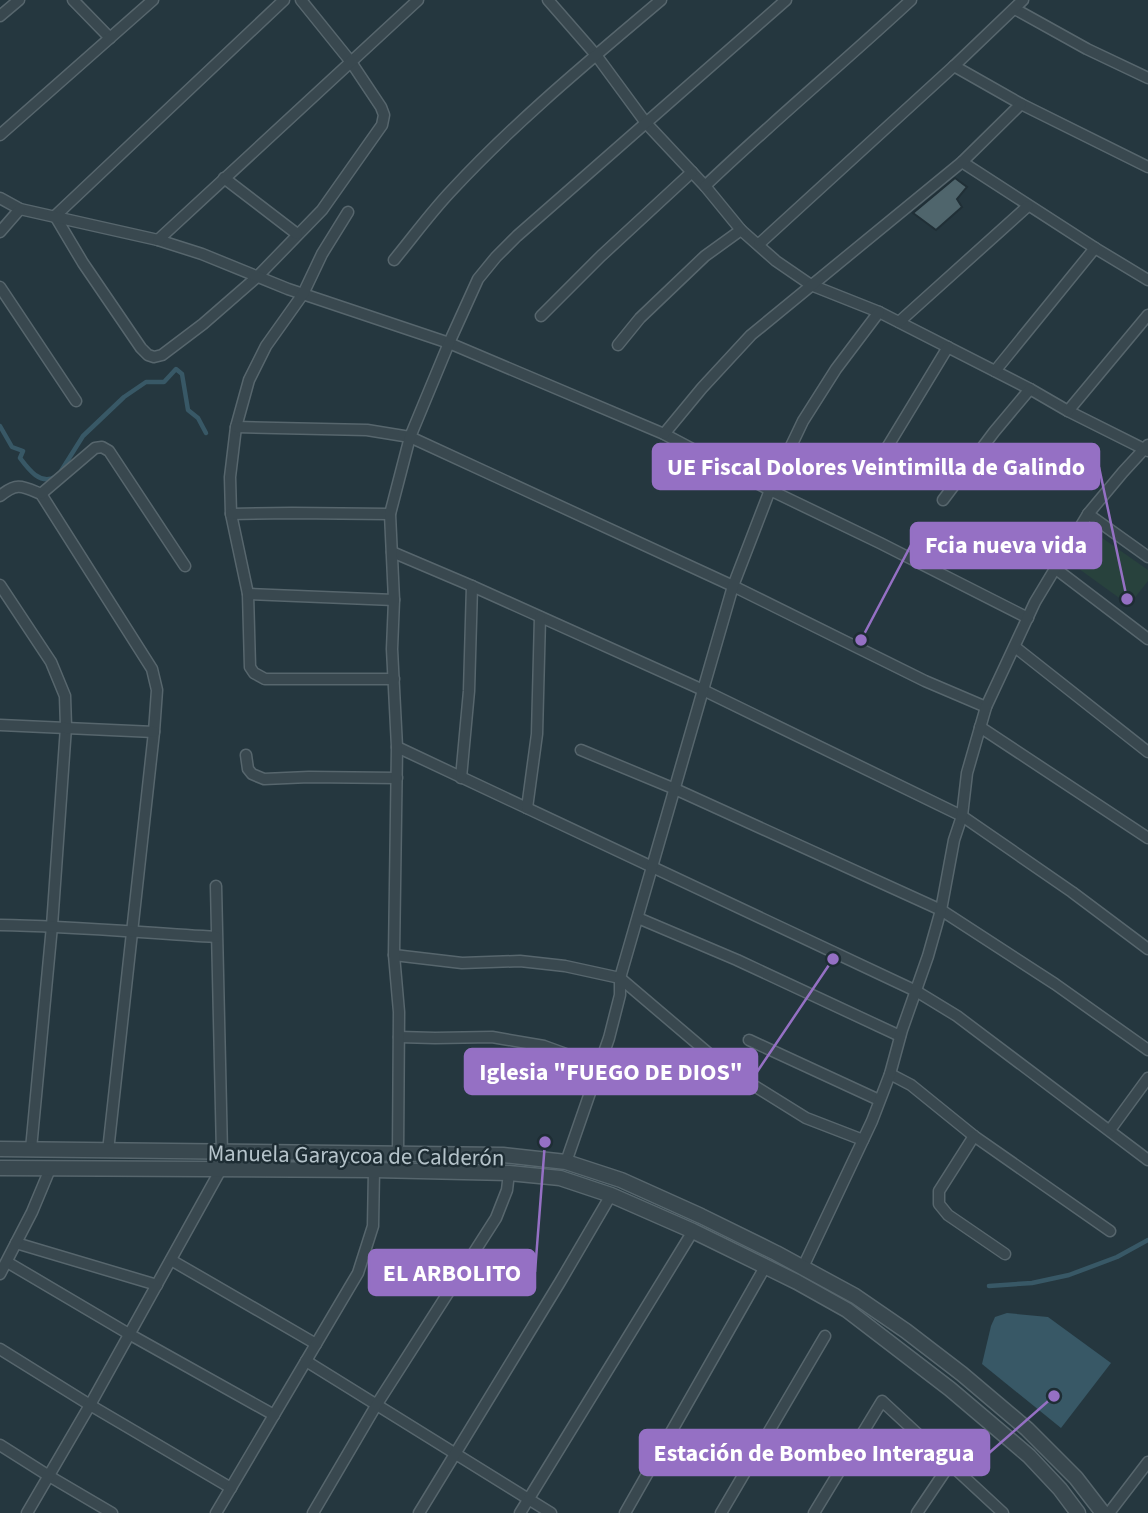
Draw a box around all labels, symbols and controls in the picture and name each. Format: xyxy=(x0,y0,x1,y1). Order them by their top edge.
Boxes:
callout: UE Fiscal Dolores Veintimilla de Galindo xyxy=(653,444,1099,489)
text: UE Fiscal Dolores Veintimilla de Galindo xyxy=(667,450,1085,485)
callout: Fcia nueva vida xyxy=(911,523,1101,568)
text: Fcia nueva vida xyxy=(925,528,1087,563)
callout: Iglesia "FUEGO DE DIOS" xyxy=(465,1049,757,1094)
text: Iglesia "FUEGO DE DIOS" xyxy=(479,1055,743,1090)
street label: Manuela Garaycoa de Calderón xyxy=(207,1136,505,1175)
callout: EL ARBOLITO xyxy=(369,1250,535,1295)
text: EL ARBOLITO xyxy=(383,1256,521,1291)
callout: Estación de Bombeo Interagua xyxy=(640,1430,989,1475)
text: Estación de Bombeo Interagua xyxy=(654,1436,974,1471)

